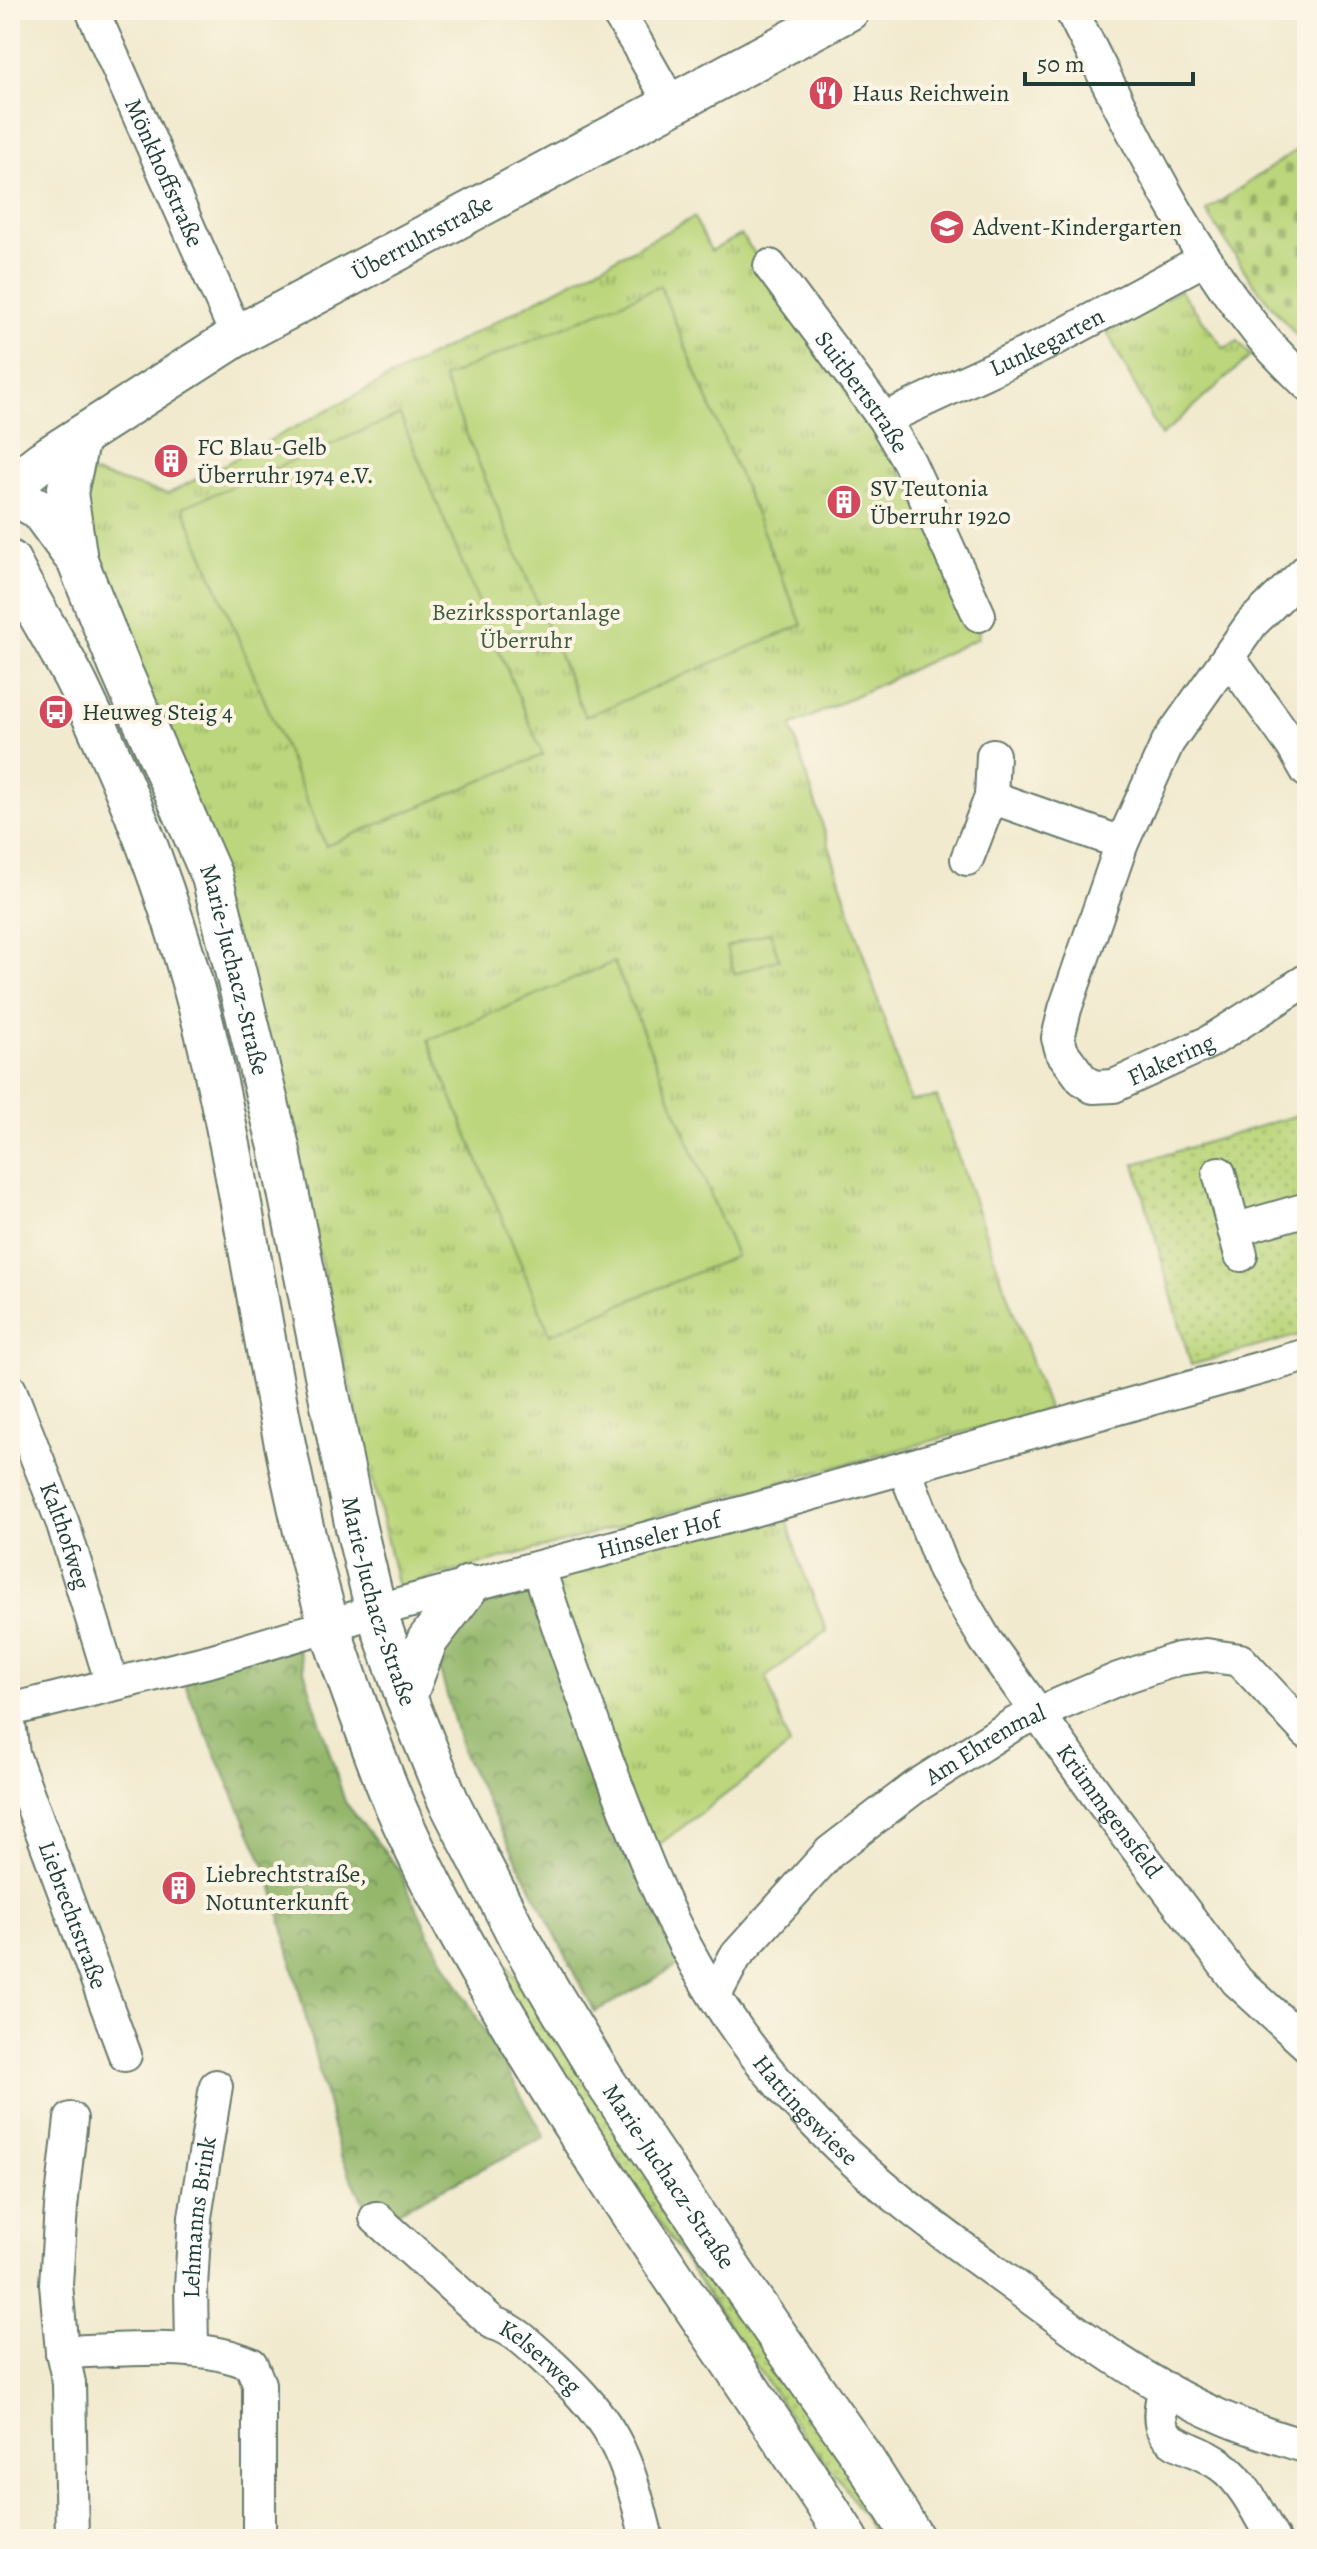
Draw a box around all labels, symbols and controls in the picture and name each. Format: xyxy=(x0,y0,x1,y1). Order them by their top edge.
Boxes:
scale bar xyxy=(1025,36,1193,86)
text: 50 m xyxy=(1037,48,1085,80)
restaurant icon: Haus Reichwein xyxy=(807,74,845,112)
place label: Haus Reichwein xyxy=(852,77,1009,109)
street label: Mönkhoffstraße xyxy=(117,93,211,252)
street label: Überruhrstraße xyxy=(346,187,498,288)
school or university icon: Advent-Kindergarten xyxy=(928,208,966,246)
place label: Advent-Kindergarten xyxy=(972,211,1182,243)
street label: Lunkegarten xyxy=(984,300,1110,384)
street label: Suitbertstraße xyxy=(808,324,916,459)
place label: FC Blau-Gelb Überruhr 1974 e.V. xyxy=(197,431,374,491)
building icon: FC Blau-Gelb Überruhr 1974 e.V. xyxy=(152,442,190,480)
place label: SV Teutonia Überruhr 1920 xyxy=(870,472,1011,532)
building icon: SV Teutonia Überruhr 1920 xyxy=(825,483,863,521)
park label: Bezirkssportanlage Überruhr xyxy=(432,596,620,656)
bus stop icon: Heuweg Steig 4 xyxy=(37,693,75,731)
place label: Heuweg Steig 4 xyxy=(82,696,233,728)
street label: Marie-Juchacz-Straße xyxy=(192,859,277,1079)
street label: Flakering xyxy=(1122,1026,1220,1094)
street label: Kalthofweg xyxy=(32,1477,98,1593)
street label: Marie-Juchacz-Straße xyxy=(334,1494,424,1711)
street label: Hinseler Hof xyxy=(594,1503,727,1567)
street label: Am Ehrenmal xyxy=(918,1696,1050,1793)
street label: Krümmgensfeld xyxy=(1049,1737,1170,1885)
street label: Liebrechtstraße xyxy=(31,1837,115,1993)
place label: Liebrechtstraße, Notunterkunft xyxy=(205,1858,366,1918)
building icon: Liebrechtstraße, Notunterkunft xyxy=(160,1869,198,1907)
street label: Hattingswiese xyxy=(746,2048,865,2173)
street label: Marie-Juchacz-Straße xyxy=(595,2077,743,2275)
street label: Lehmanns Brink xyxy=(175,2134,224,2299)
street label: Kelserweg xyxy=(494,2312,589,2401)

